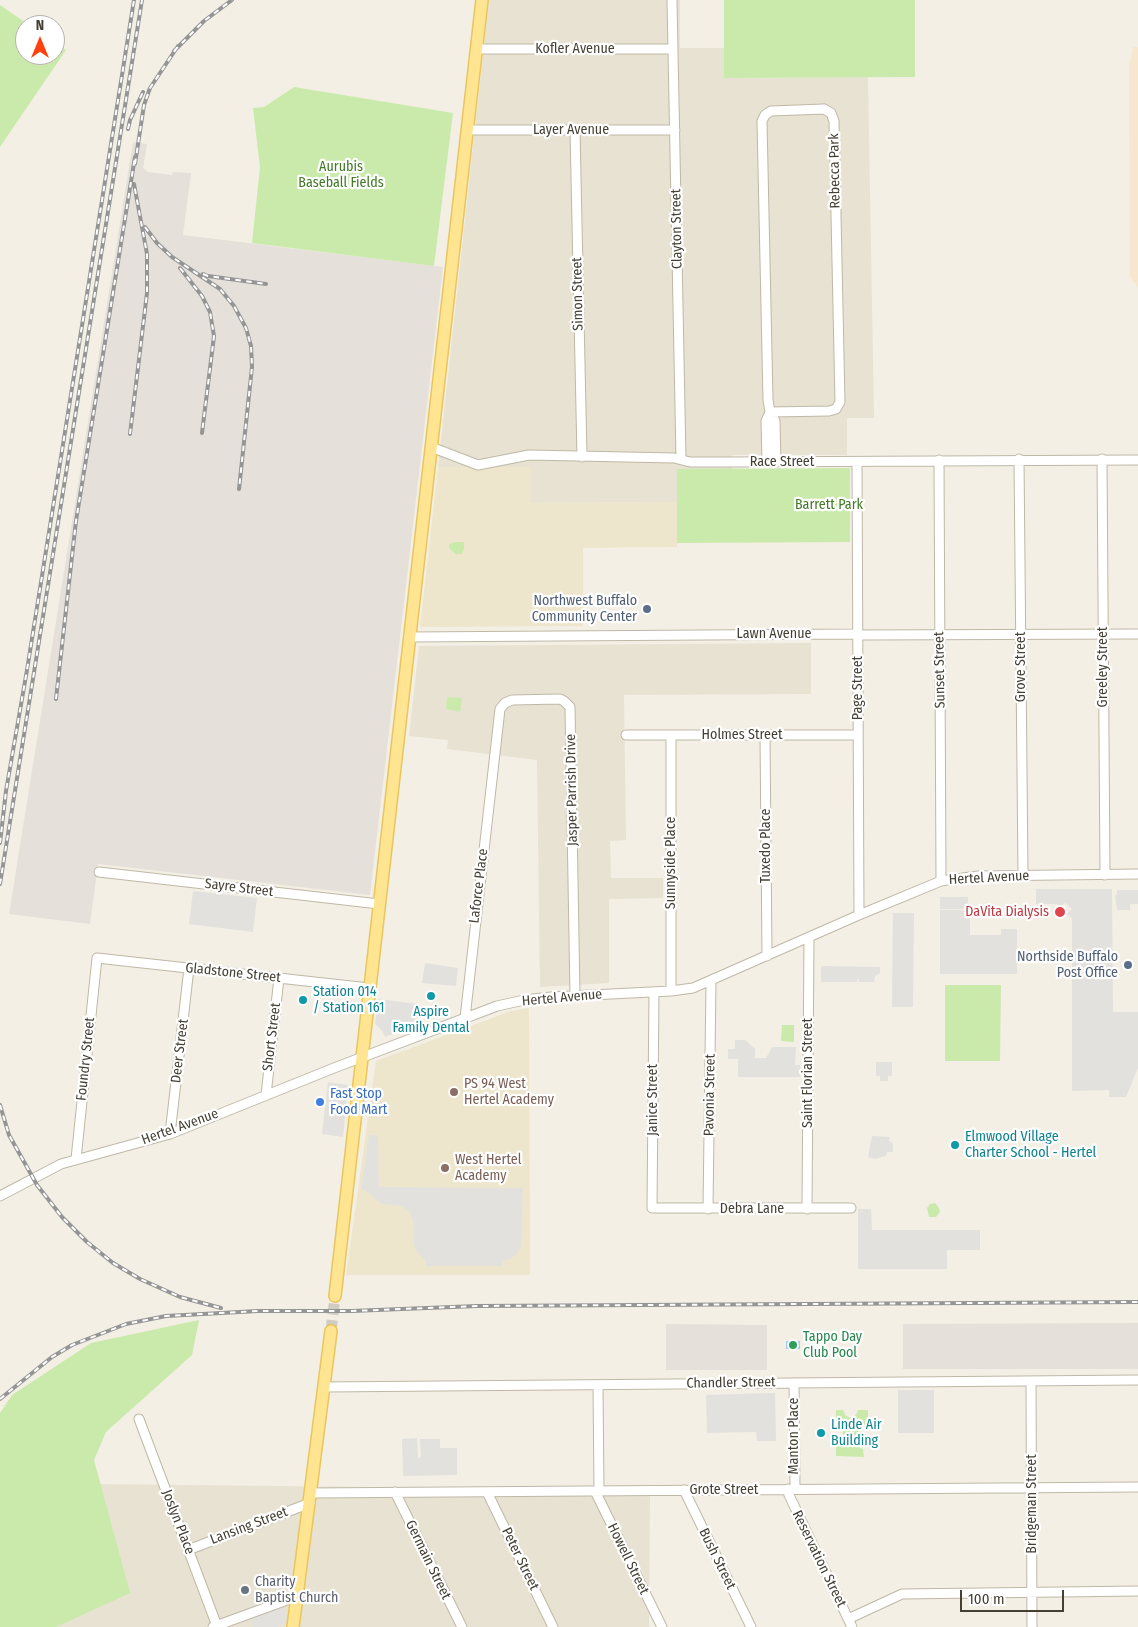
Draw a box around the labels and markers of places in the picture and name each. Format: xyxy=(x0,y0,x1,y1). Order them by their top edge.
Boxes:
place label: Northwest Buffalo Community Center xyxy=(532,593,637,626)
marker: Northwest Buffalo Community Center xyxy=(641,603,653,615)
place label: DaVita Dialysis xyxy=(965,904,1049,920)
marker: DaVita Dialysis xyxy=(1053,905,1067,919)
place label: Northside Buffalo Post Office xyxy=(1017,949,1118,982)
marker: Northside Buffalo Post Office xyxy=(1122,959,1134,971)
place label: Station 014 / Station 161 xyxy=(313,984,384,1016)
marker: Aspire Family Dental xyxy=(425,990,437,1002)
marker: Station 014 / Station 161 xyxy=(297,994,309,1006)
place label: Aspire Family Dental xyxy=(393,1004,469,1036)
place label: PS 94 West Hertel Academy xyxy=(464,1076,554,1108)
place label: Fast Stop Food Mart xyxy=(330,1086,387,1118)
marker: PS 94 West Hertel Academy xyxy=(448,1086,460,1098)
marker: Fast Stop Food Mart xyxy=(314,1096,326,1108)
place label: Elmwood Village Charter School - Hertel xyxy=(965,1129,1096,1162)
marker: Elmwood Village Charter School - Hertel xyxy=(949,1139,961,1151)
place label: West Hertel Academy xyxy=(455,1152,521,1184)
marker: West Hertel Academy xyxy=(439,1162,451,1174)
place label: Tappo Day Club Pool xyxy=(803,1329,862,1361)
marker: Tappo Day Club Pool xyxy=(787,1339,799,1351)
place label: Linde Air Building xyxy=(831,1417,882,1450)
marker: Linde Air Building xyxy=(815,1427,827,1439)
place label: Charity Baptist Church xyxy=(255,1574,338,1606)
marker: Charity Baptist Church xyxy=(239,1584,251,1596)

